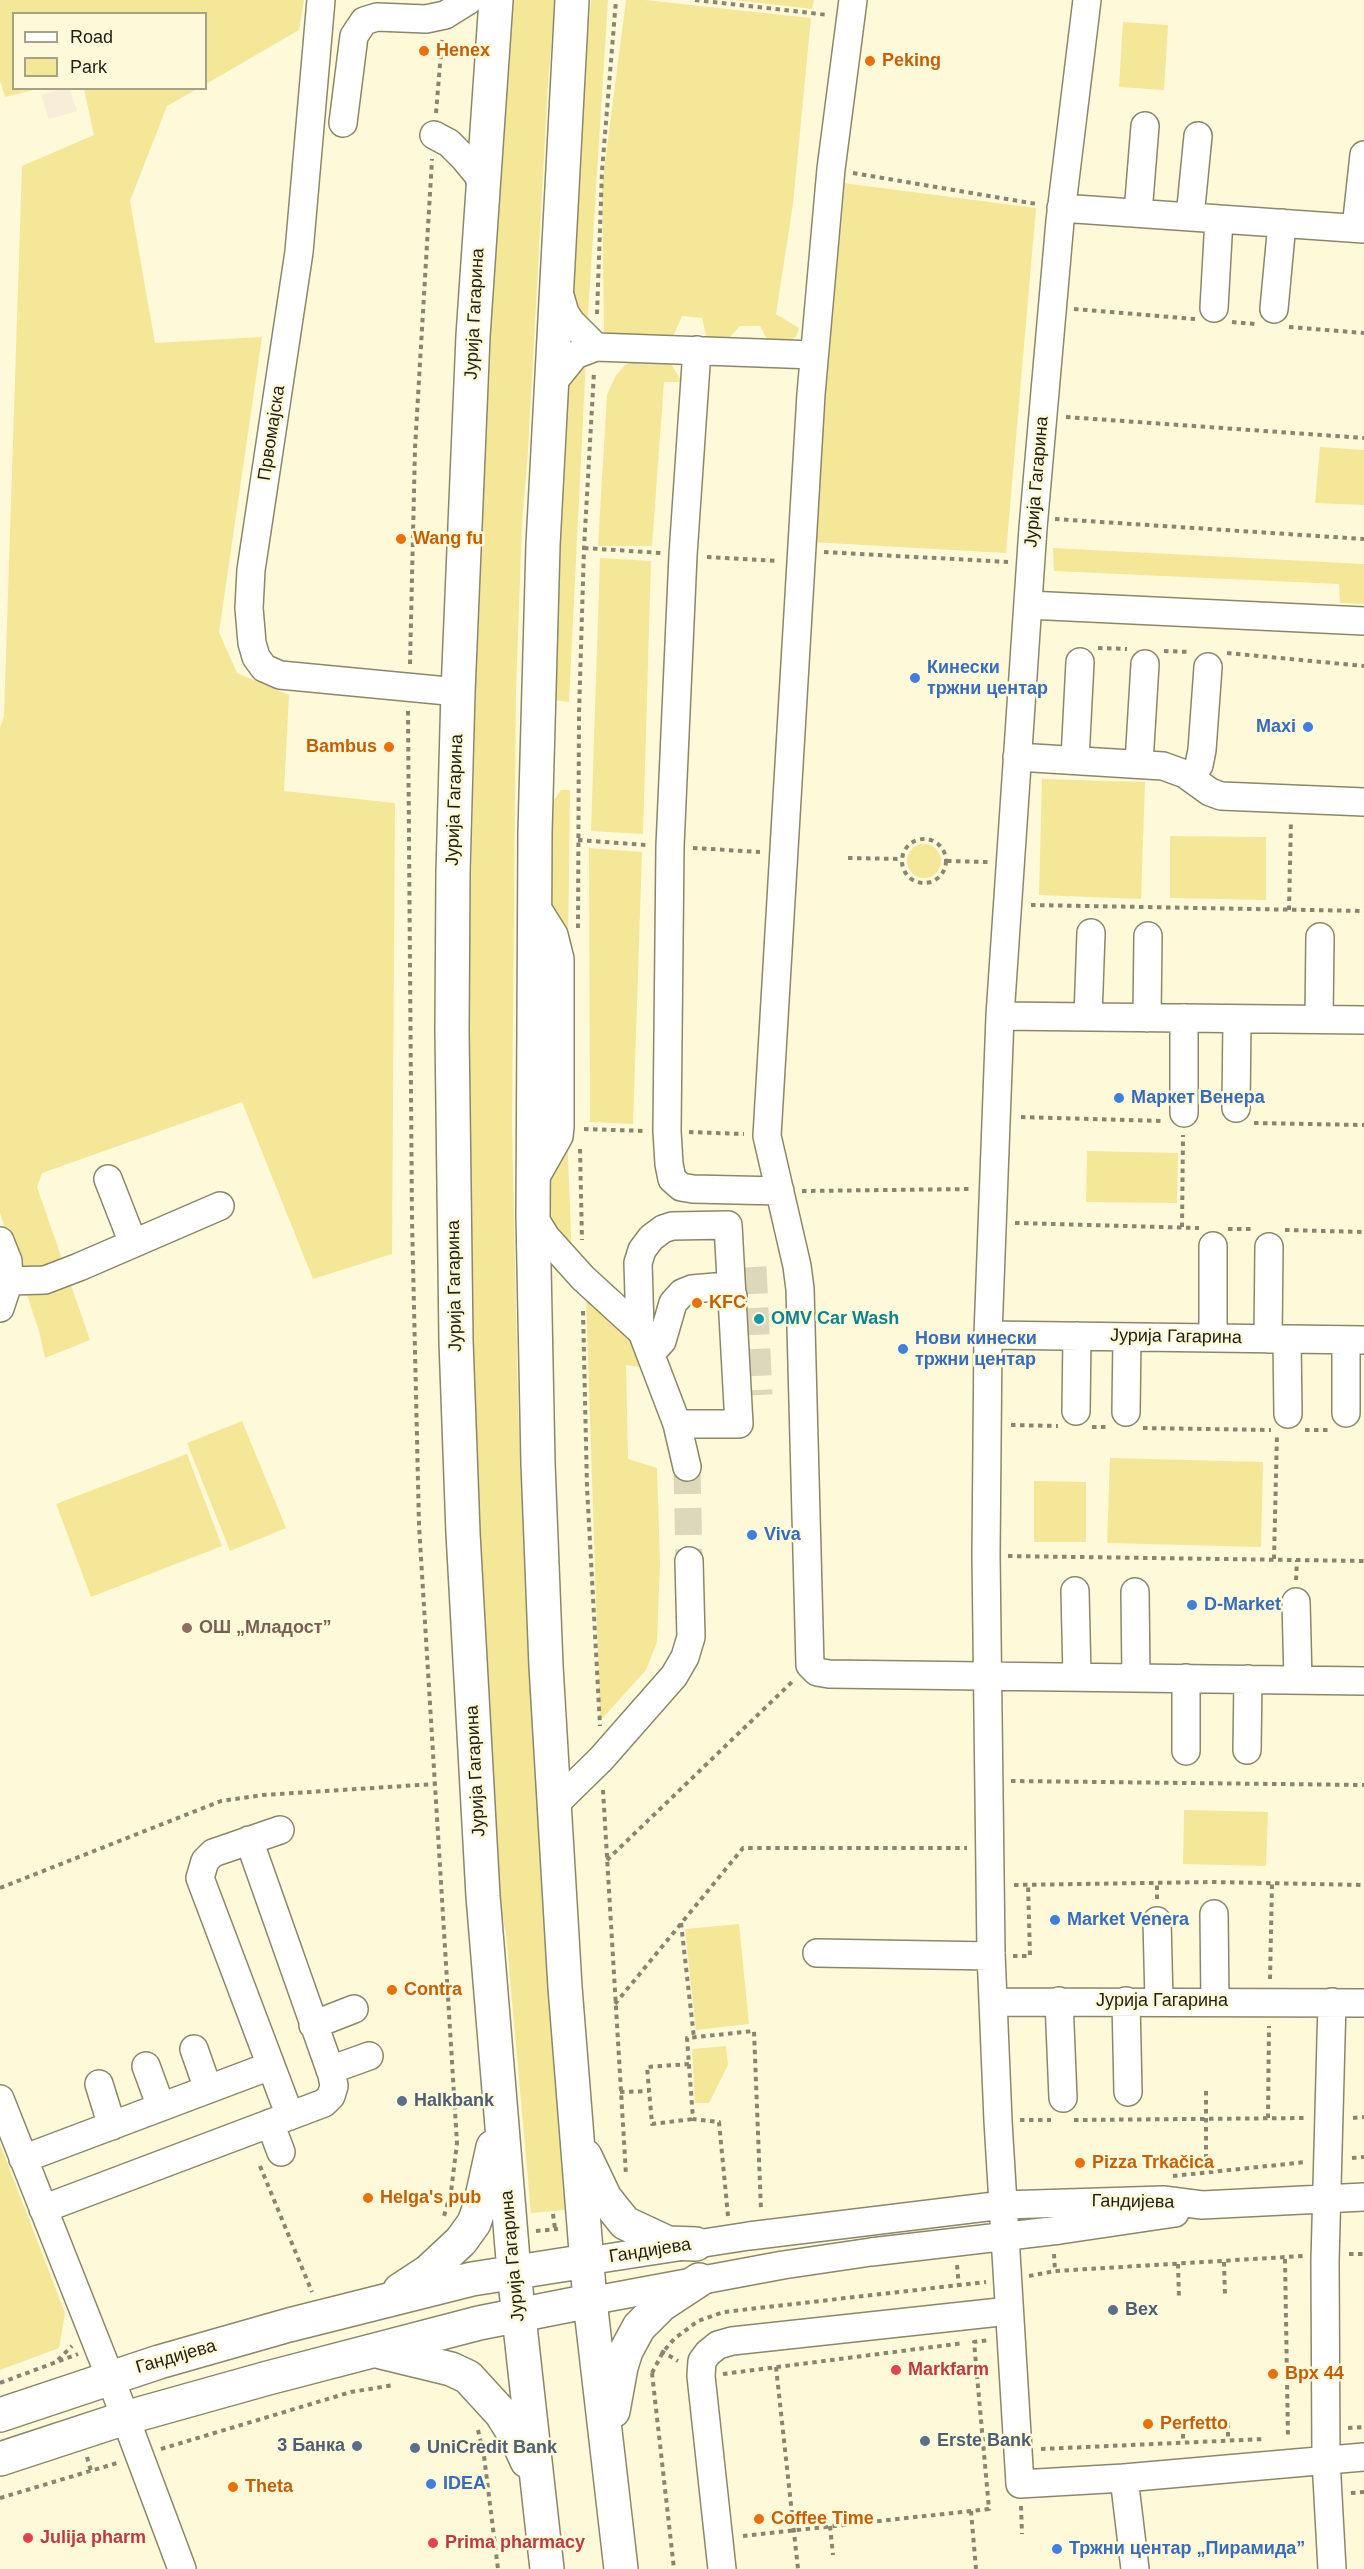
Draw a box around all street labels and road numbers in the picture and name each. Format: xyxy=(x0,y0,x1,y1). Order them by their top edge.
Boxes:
street label: Јурија Гагарина xyxy=(461,248,489,380)
street label: Првомајска xyxy=(254,384,290,482)
street label: Јурија Гагарина xyxy=(1020,415,1054,549)
street label: Јурија Гагарина xyxy=(442,734,468,866)
street label: Јурија Гагарина xyxy=(443,1220,467,1352)
street label: Јурија Гагарина xyxy=(1110,1325,1242,1349)
street label: Јурија Гагарина xyxy=(462,1705,490,1837)
street label: Јурија Гагарина xyxy=(1096,1990,1228,2012)
street label: Јурија Гагарина xyxy=(496,2189,530,2323)
street label: Гандијева xyxy=(1092,2190,1174,2214)
street label: Гандијева xyxy=(608,2234,692,2268)
street label: Гандијева xyxy=(133,2335,219,2379)

